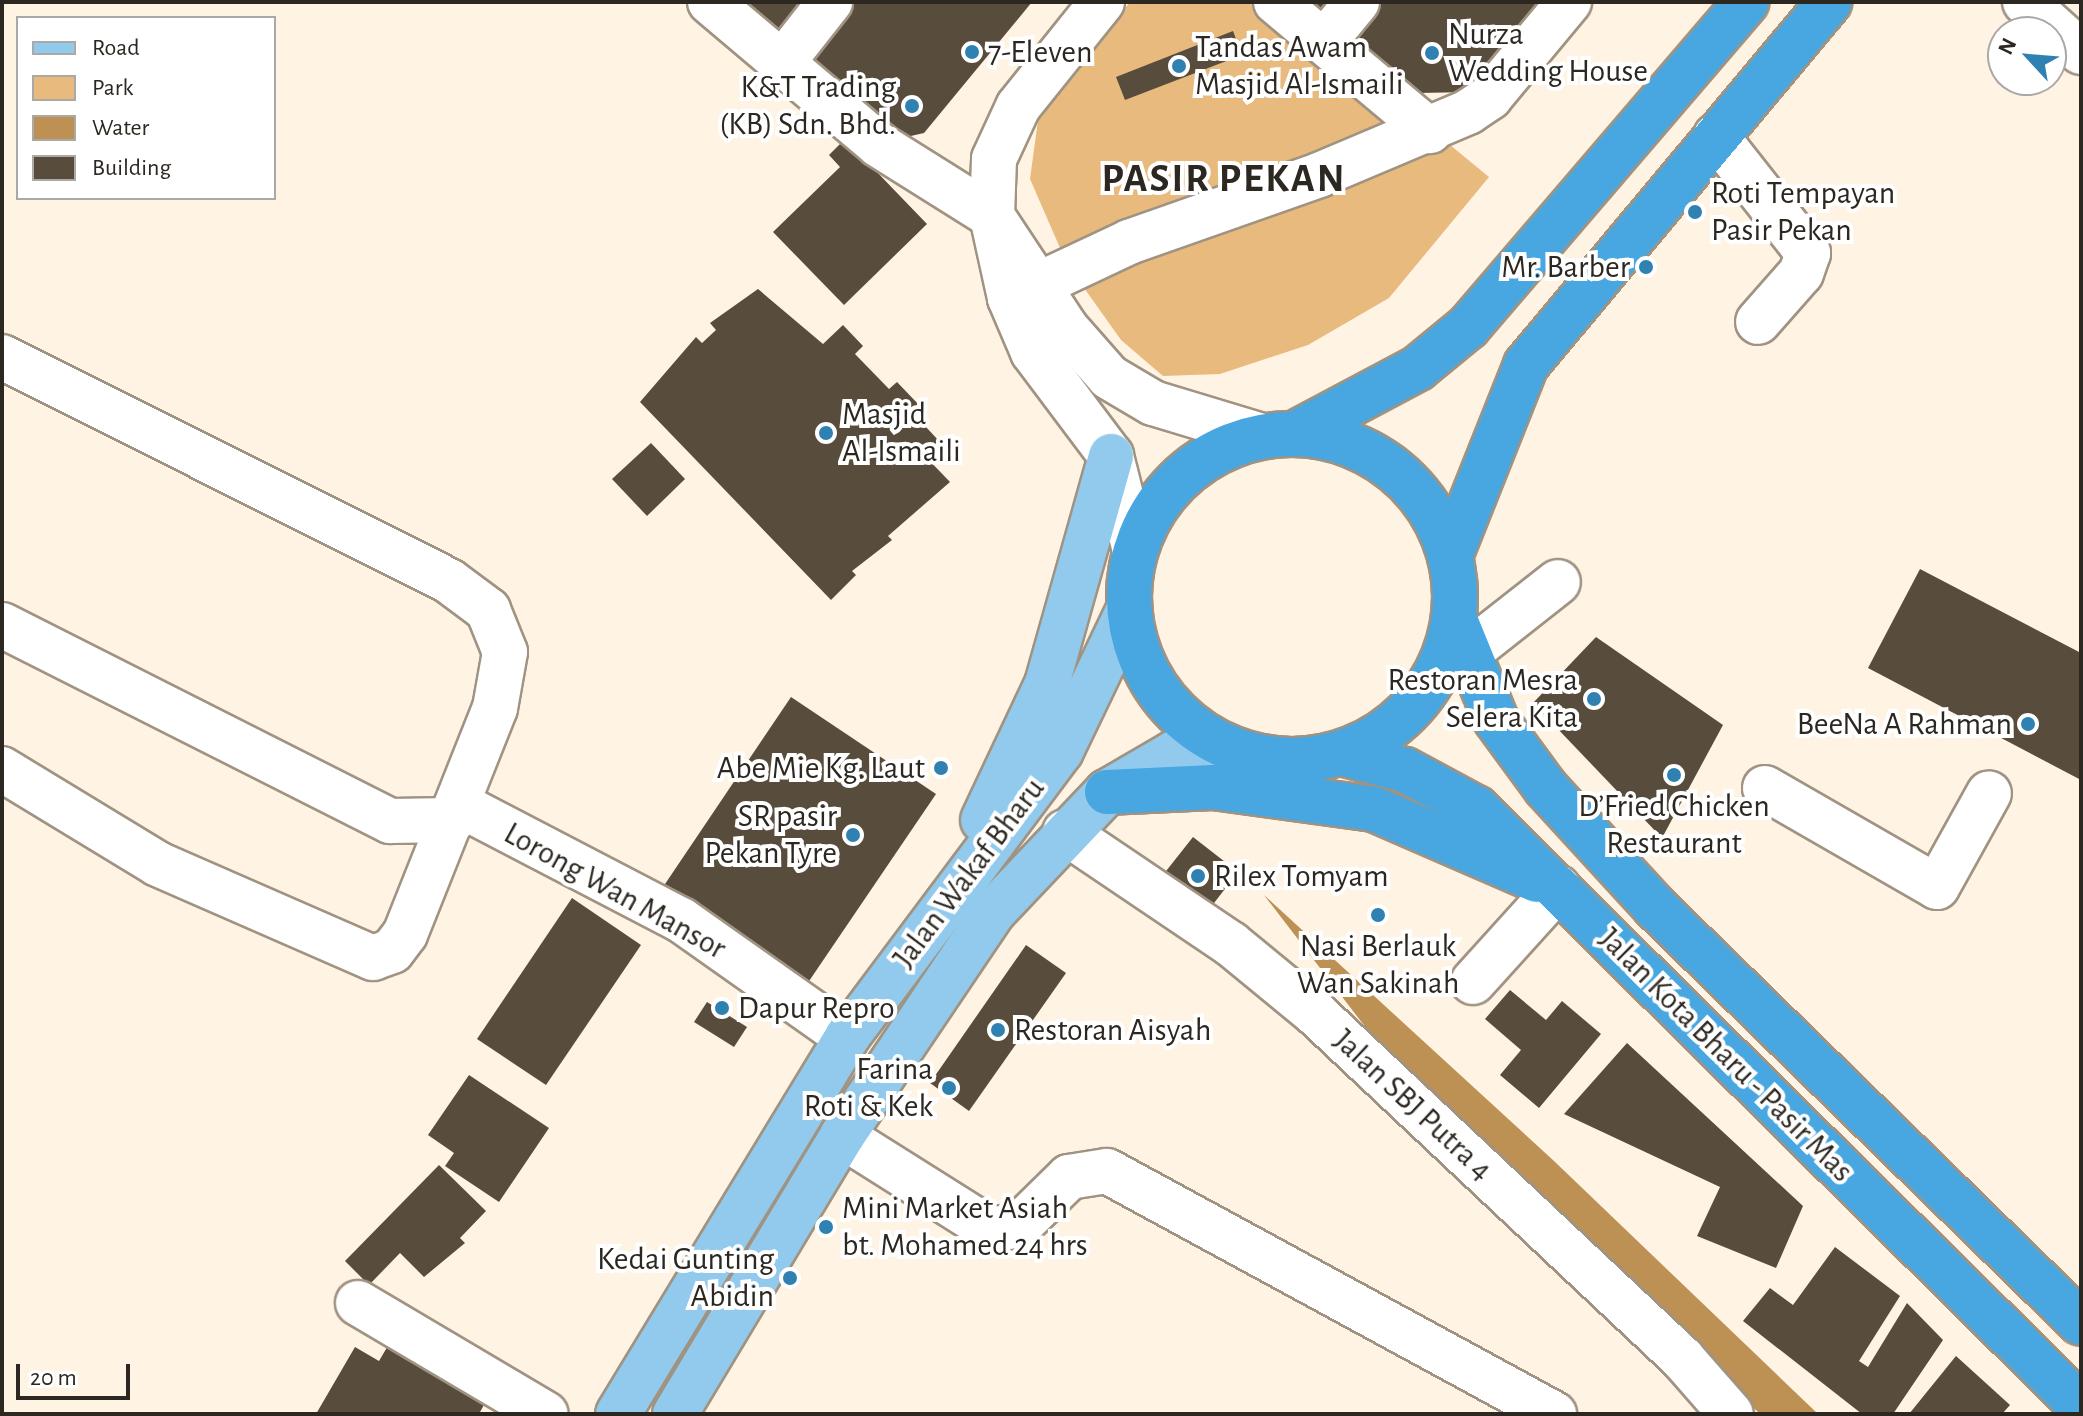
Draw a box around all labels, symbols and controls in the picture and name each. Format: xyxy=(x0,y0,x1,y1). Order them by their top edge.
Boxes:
legend xyxy=(16,16,276,200)
place label: Nurza Wedding House xyxy=(1448,16,1648,91)
north arrow xyxy=(1987,16,2067,96)
place label: Tandas Awam Masjid Al-Ismaili xyxy=(1195,29,1403,104)
place label: 7-Eleven xyxy=(988,33,1093,71)
text: N xyxy=(1994,35,2020,58)
text: Road xyxy=(92,36,140,60)
marker: 7-Eleven xyxy=(963,43,981,61)
marker: Nurza Wedding House xyxy=(1423,44,1441,62)
marker: Tandas Awam Masjid Al-Ismaili xyxy=(1170,57,1188,75)
place label: K&T Trading (KB) Sdn. Bhd. xyxy=(719,69,896,144)
text: Park xyxy=(92,76,133,100)
marker: K&T Trading (KB) Sdn. Bhd. xyxy=(903,97,921,115)
text: Water xyxy=(92,116,149,140)
district label: PASIR PEKAN xyxy=(1102,155,1346,203)
text: Building xyxy=(92,156,171,180)
place label: Roti Tempayan Pasir Pekan xyxy=(1711,175,1895,250)
marker: Roti Tempayan Pasir Pekan xyxy=(1686,203,1704,221)
place label: Mr. Barber xyxy=(1501,248,1630,286)
marker: Mr. Barber xyxy=(1637,258,1655,276)
place label: Masjid Al-Ismaili xyxy=(842,396,961,471)
marker: Masjid Al-Ismaili xyxy=(817,424,835,442)
place label: Restoran Mesra Selera Kita xyxy=(1387,662,1578,737)
marker: Restoran Mesra Selera Kita xyxy=(1585,690,1603,708)
place label: BeeNa A Rahman xyxy=(1797,705,2012,743)
marker: BeeNa A Rahman xyxy=(2019,715,2037,733)
place label: Abe Mie Kg. Laut xyxy=(717,749,925,787)
marker: Abe Mie Kg. Laut xyxy=(932,759,950,777)
marker: D’Fried Chicken Restaurant xyxy=(1665,766,1683,784)
street label: Jalan Wakaf Bharu xyxy=(885,770,1053,976)
place label: D’Fried Chicken Restaurant xyxy=(1578,788,1770,863)
place label: SR pasir Pekan Tyre xyxy=(704,798,837,873)
street label: Lorong Wan Mansor xyxy=(497,814,733,968)
marker: SR pasir Pekan Tyre xyxy=(844,826,862,844)
place label: Rilex Tomyam xyxy=(1214,857,1389,895)
marker: Rilex Tomyam xyxy=(1189,867,1207,885)
marker: Nasi Berlauk Wan Sakinah xyxy=(1369,906,1387,924)
street label: Jalan Kota Bharu - Pasir Mas xyxy=(1591,920,1861,1190)
place label: Nasi Berlauk Wan Sakinah xyxy=(1297,928,1459,1003)
place label: Dapur Repro xyxy=(738,989,895,1027)
marker: Dapur Repro xyxy=(713,999,731,1017)
place label: Restoran Aisyah xyxy=(1014,1011,1211,1049)
marker: Restoran Aisyah xyxy=(989,1021,1007,1039)
street label: Jalan SBJ Putra 4 xyxy=(1325,1021,1501,1189)
place label: Farina Roti & Kek xyxy=(804,1051,933,1126)
marker: Farina Roti & Kek xyxy=(940,1079,958,1097)
place label: Mini Market Asiah bt. Mohamed 24 hrs xyxy=(842,1190,1088,1265)
marker: Mini Market Asiah bt. Mohamed 24 hrs xyxy=(817,1218,835,1236)
place label: Kedai Gunting Abidin xyxy=(597,1241,774,1316)
marker: Kedai Gunting Abidin xyxy=(781,1269,799,1287)
scale bar xyxy=(20,1348,134,1398)
text: 20 m xyxy=(30,1366,77,1390)

